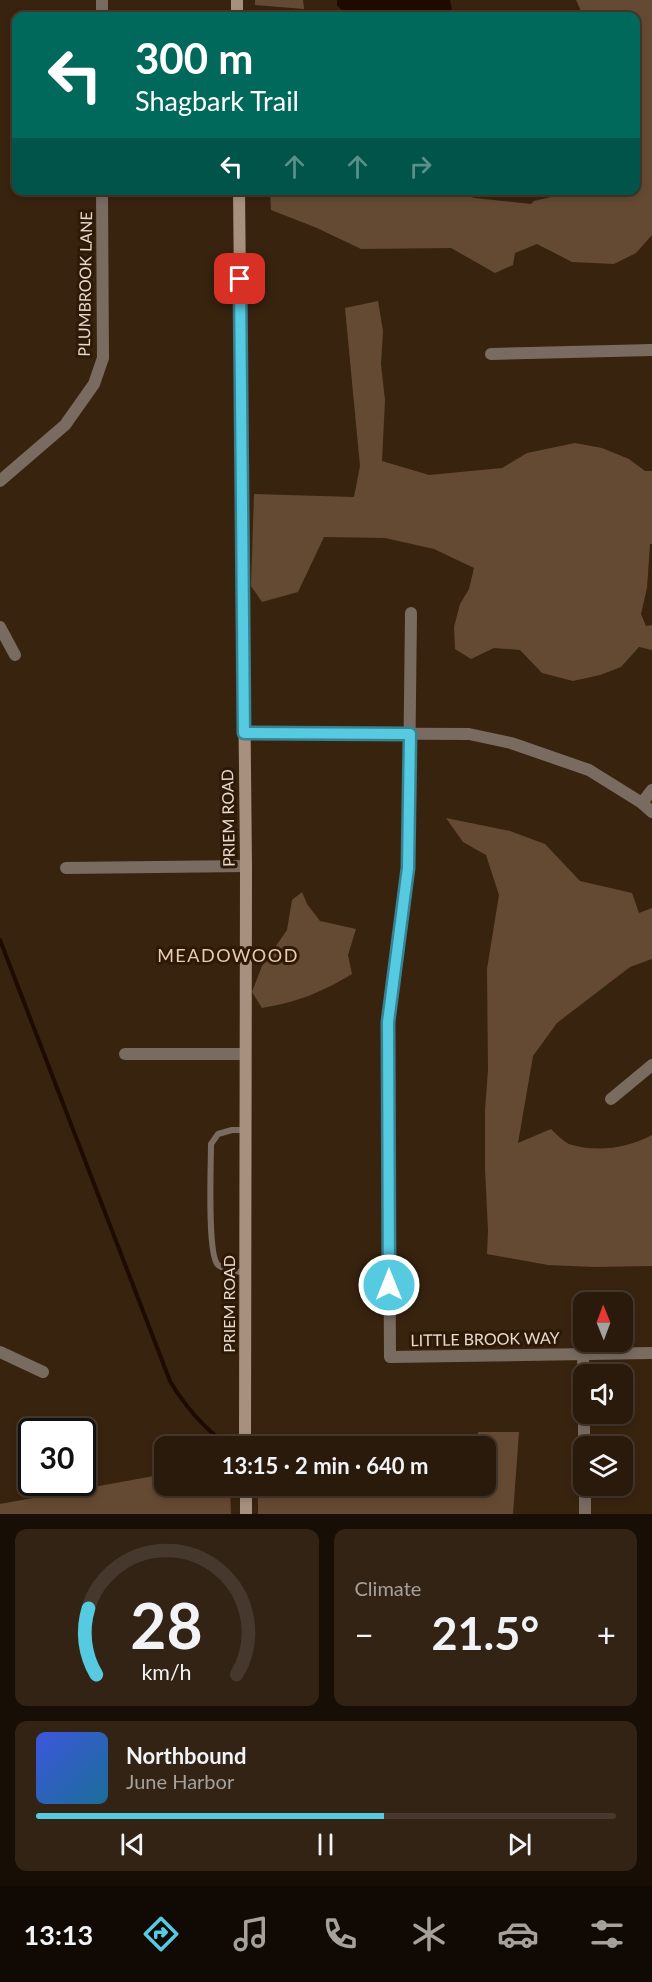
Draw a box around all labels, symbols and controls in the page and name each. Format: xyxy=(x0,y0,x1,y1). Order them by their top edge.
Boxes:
text: 300 m xyxy=(135,33,253,83)
icon: left xyxy=(36,36,114,114)
text: Shagbark Trail xyxy=(135,84,299,117)
icon: left xyxy=(215,150,248,183)
icon: ahead xyxy=(278,150,311,183)
icon: ahead xyxy=(341,150,374,183)
icon: right xyxy=(404,150,437,183)
street label: PLUMBROOK LANE xyxy=(74,211,95,357)
pin xyxy=(214,253,265,304)
icon: arrive xyxy=(223,262,256,295)
street label: PRIEM ROAD xyxy=(217,769,238,867)
district label: MEADOWOOD xyxy=(157,944,299,966)
position arrow xyxy=(357,1253,421,1317)
street label: PRIEM ROAD xyxy=(219,1255,238,1353)
north arrow xyxy=(573,1292,633,1352)
map controls xyxy=(573,1292,633,1496)
street label: LITTLE BROOK WAY xyxy=(410,1328,560,1349)
button: sound xyxy=(573,1364,633,1424)
speed limit sign: 30 xyxy=(18,1418,96,1496)
button: layers xyxy=(573,1436,633,1496)
text: 13:15 · 2 min · 640 m xyxy=(222,1452,428,1479)
text: Climate xyxy=(355,1576,421,1600)
text: 28 xyxy=(131,1587,203,1662)
text: 21.5° xyxy=(431,1606,539,1660)
text: − xyxy=(355,1614,374,1654)
text: + xyxy=(597,1614,616,1654)
text: km/h xyxy=(142,1659,192,1685)
text: Northbound xyxy=(126,1742,246,1769)
text: June Harbor xyxy=(126,1769,234,1793)
icon: previous xyxy=(116,1828,149,1861)
icon: pause xyxy=(309,1828,342,1861)
icon: next xyxy=(503,1828,536,1861)
icon: directions xyxy=(140,1913,182,1955)
icon: music xyxy=(230,1913,272,1955)
icon: phone xyxy=(319,1913,361,1955)
icon: climate xyxy=(408,1913,450,1955)
icon: car xyxy=(497,1913,539,1955)
icon: filters xyxy=(586,1913,628,1955)
text: 13:13 xyxy=(24,1918,93,1951)

